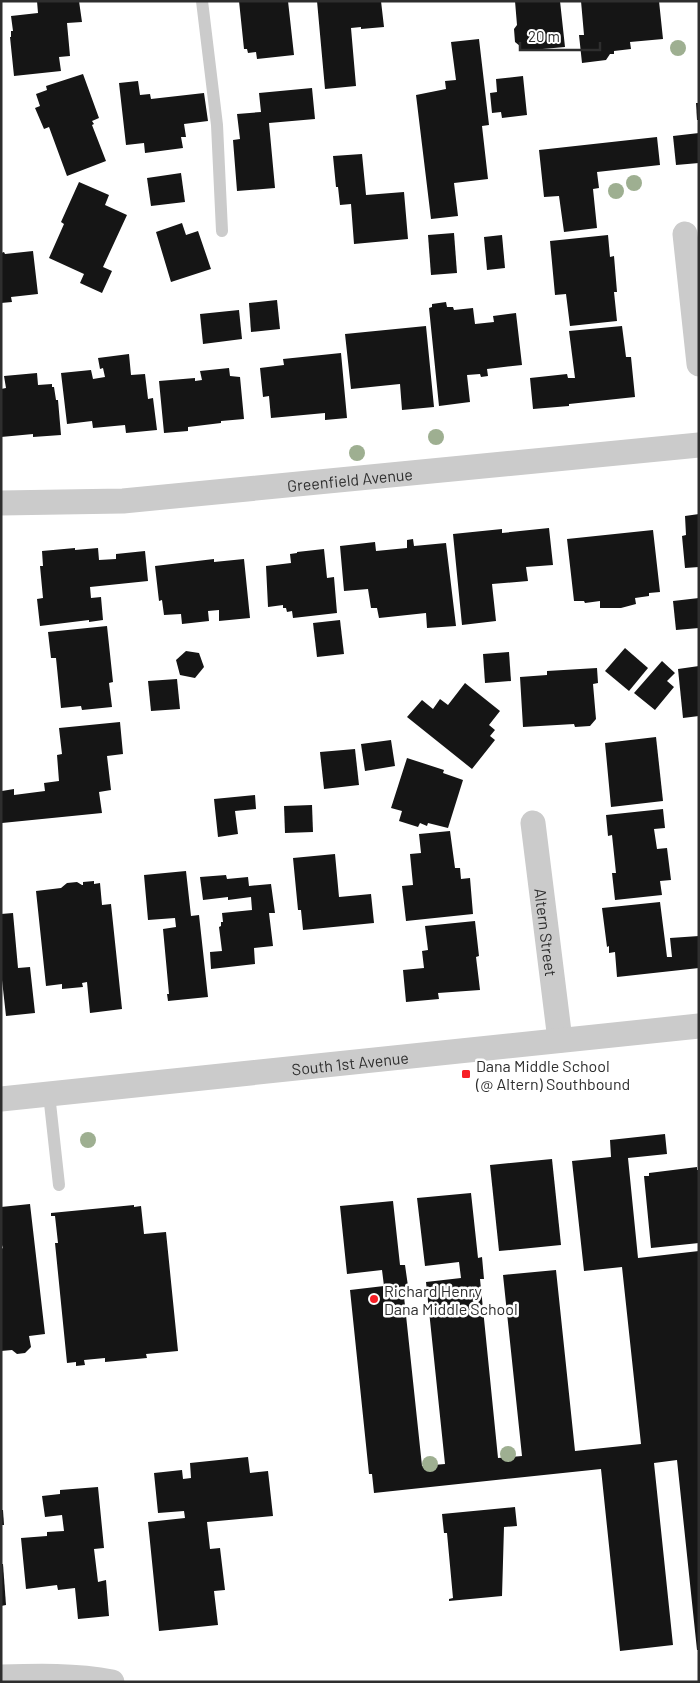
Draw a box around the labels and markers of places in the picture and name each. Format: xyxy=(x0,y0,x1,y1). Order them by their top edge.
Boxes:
place label: Dana Middle School (@ Altern) Southbound xyxy=(475,1056,630,1093)
marker: Dana Middle School (@ Altern) Southbound xyxy=(460,1068,472,1080)
place label: Richard Henry Dana Middle School xyxy=(384,1281,518,1318)
marker: Richard Henry Dana Middle School xyxy=(368,1293,380,1305)

